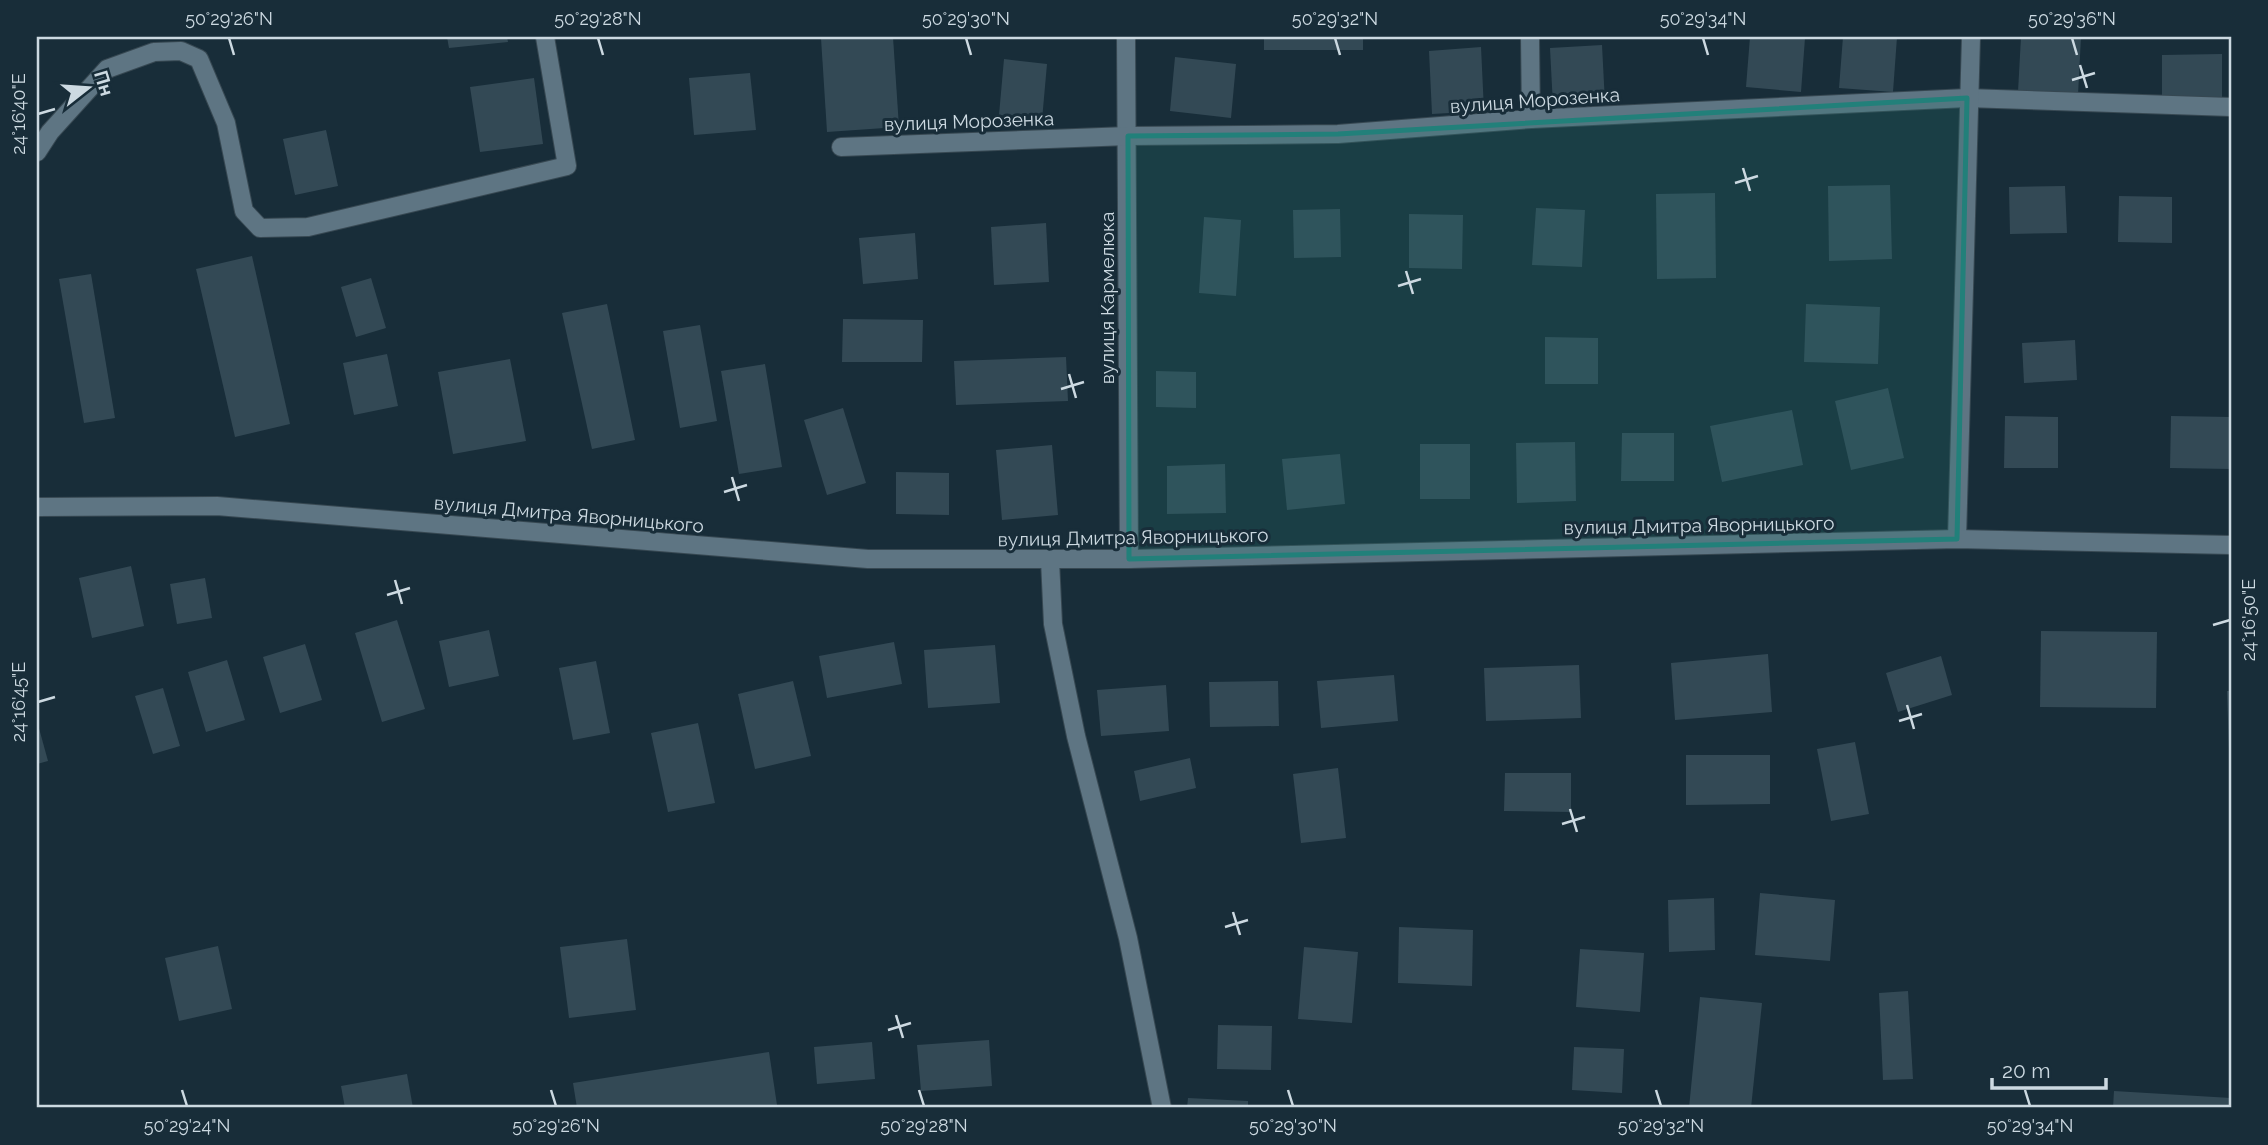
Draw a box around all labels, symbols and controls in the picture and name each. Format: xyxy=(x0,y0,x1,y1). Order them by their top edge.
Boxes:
text: 50°29'26"N xyxy=(185,8,273,29)
text: 50°29'28"N xyxy=(554,8,642,29)
text: 50°29'30"N xyxy=(922,8,1010,29)
text: 50°29'32"N xyxy=(1292,8,1378,29)
text: 50°29'34"N xyxy=(1660,8,1746,29)
text: 50°29'36"N xyxy=(2028,8,2116,29)
north arrow xyxy=(52,52,122,122)
text: Пн xyxy=(90,68,118,98)
text: 24°16'40"E xyxy=(8,73,29,155)
street label: вулиця Морозенка xyxy=(1449,83,1621,117)
street label: вулиця Морозенка xyxy=(884,107,1054,135)
street label: вулиця Кармелюка xyxy=(1096,212,1118,384)
street label: вулиця Дмитра Яворницького xyxy=(433,491,705,537)
street label: вулиця Дмитра Яворницького xyxy=(1563,512,1835,538)
street label: вулиця Дмитра Яворницького xyxy=(997,524,1269,550)
text: 24°16'50"E xyxy=(2238,579,2259,661)
text: 24°16'45"E xyxy=(8,662,29,742)
scale bar xyxy=(1992,1047,2105,1091)
text: 20 m xyxy=(2002,1058,2050,1083)
text: 50°29'24"N xyxy=(144,1115,230,1136)
text: 50°29'26"N xyxy=(512,1115,600,1136)
text: 50°29'28"N xyxy=(880,1115,968,1136)
text: 50°29'30"N xyxy=(1249,1115,1337,1136)
text: 50°29'32"N xyxy=(1618,1115,1704,1136)
text: 50°29'34"N xyxy=(1987,1115,2073,1136)

